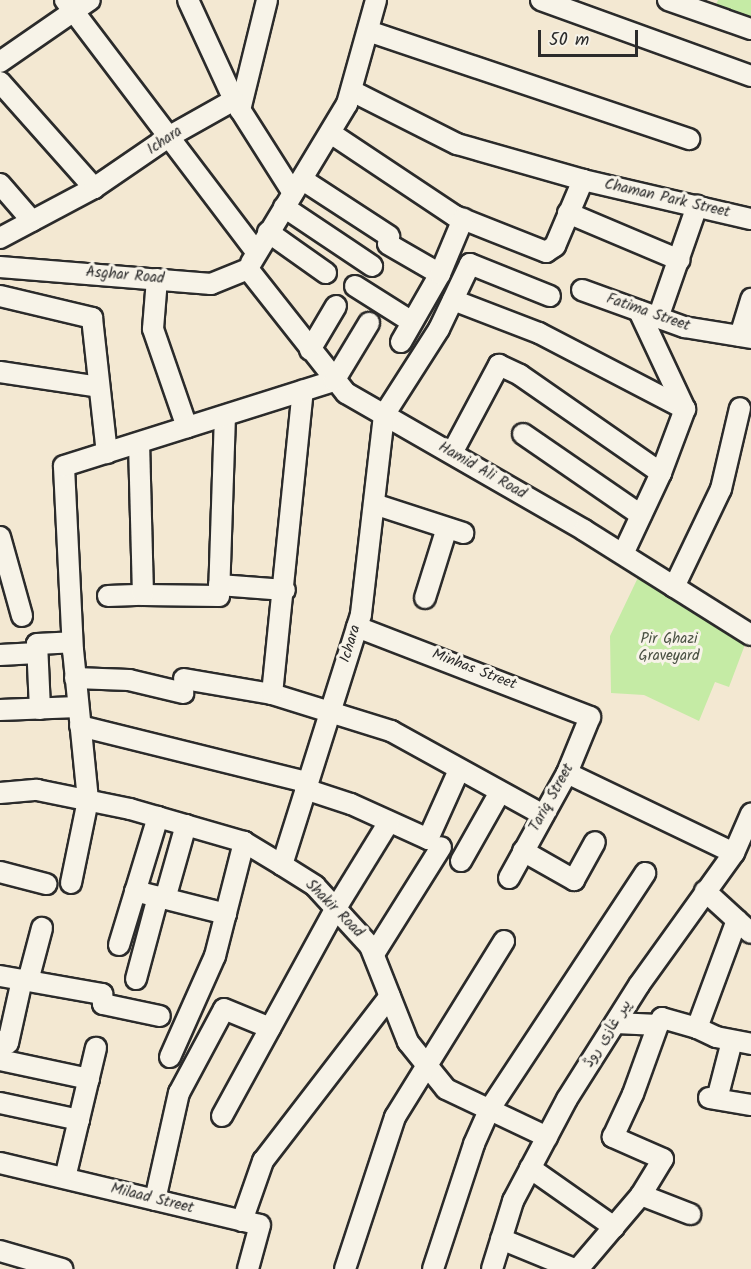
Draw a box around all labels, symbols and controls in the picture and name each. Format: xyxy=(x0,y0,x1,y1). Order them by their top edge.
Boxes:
scale bar xyxy=(541,18,642,56)
text: 50 m xyxy=(549,26,589,55)
street label: Ichara xyxy=(144,123,186,159)
street label: Chaman Park Street xyxy=(602,176,732,222)
street label: Asghar Road xyxy=(85,264,165,288)
street label: Fatima Street xyxy=(604,290,692,336)
street label: Hamid Ali Road xyxy=(435,439,529,503)
street label: Ichara xyxy=(337,623,365,665)
park label: Pir Ghazi Graveyard xyxy=(639,630,699,665)
street label: Minhas Street xyxy=(429,646,519,694)
street label: Tariq Street xyxy=(526,761,578,835)
street label: Shakir Road xyxy=(301,876,367,942)
street label: پیر غازی روڈ xyxy=(580,997,636,1071)
street label: Milaad Street xyxy=(109,1180,195,1218)

